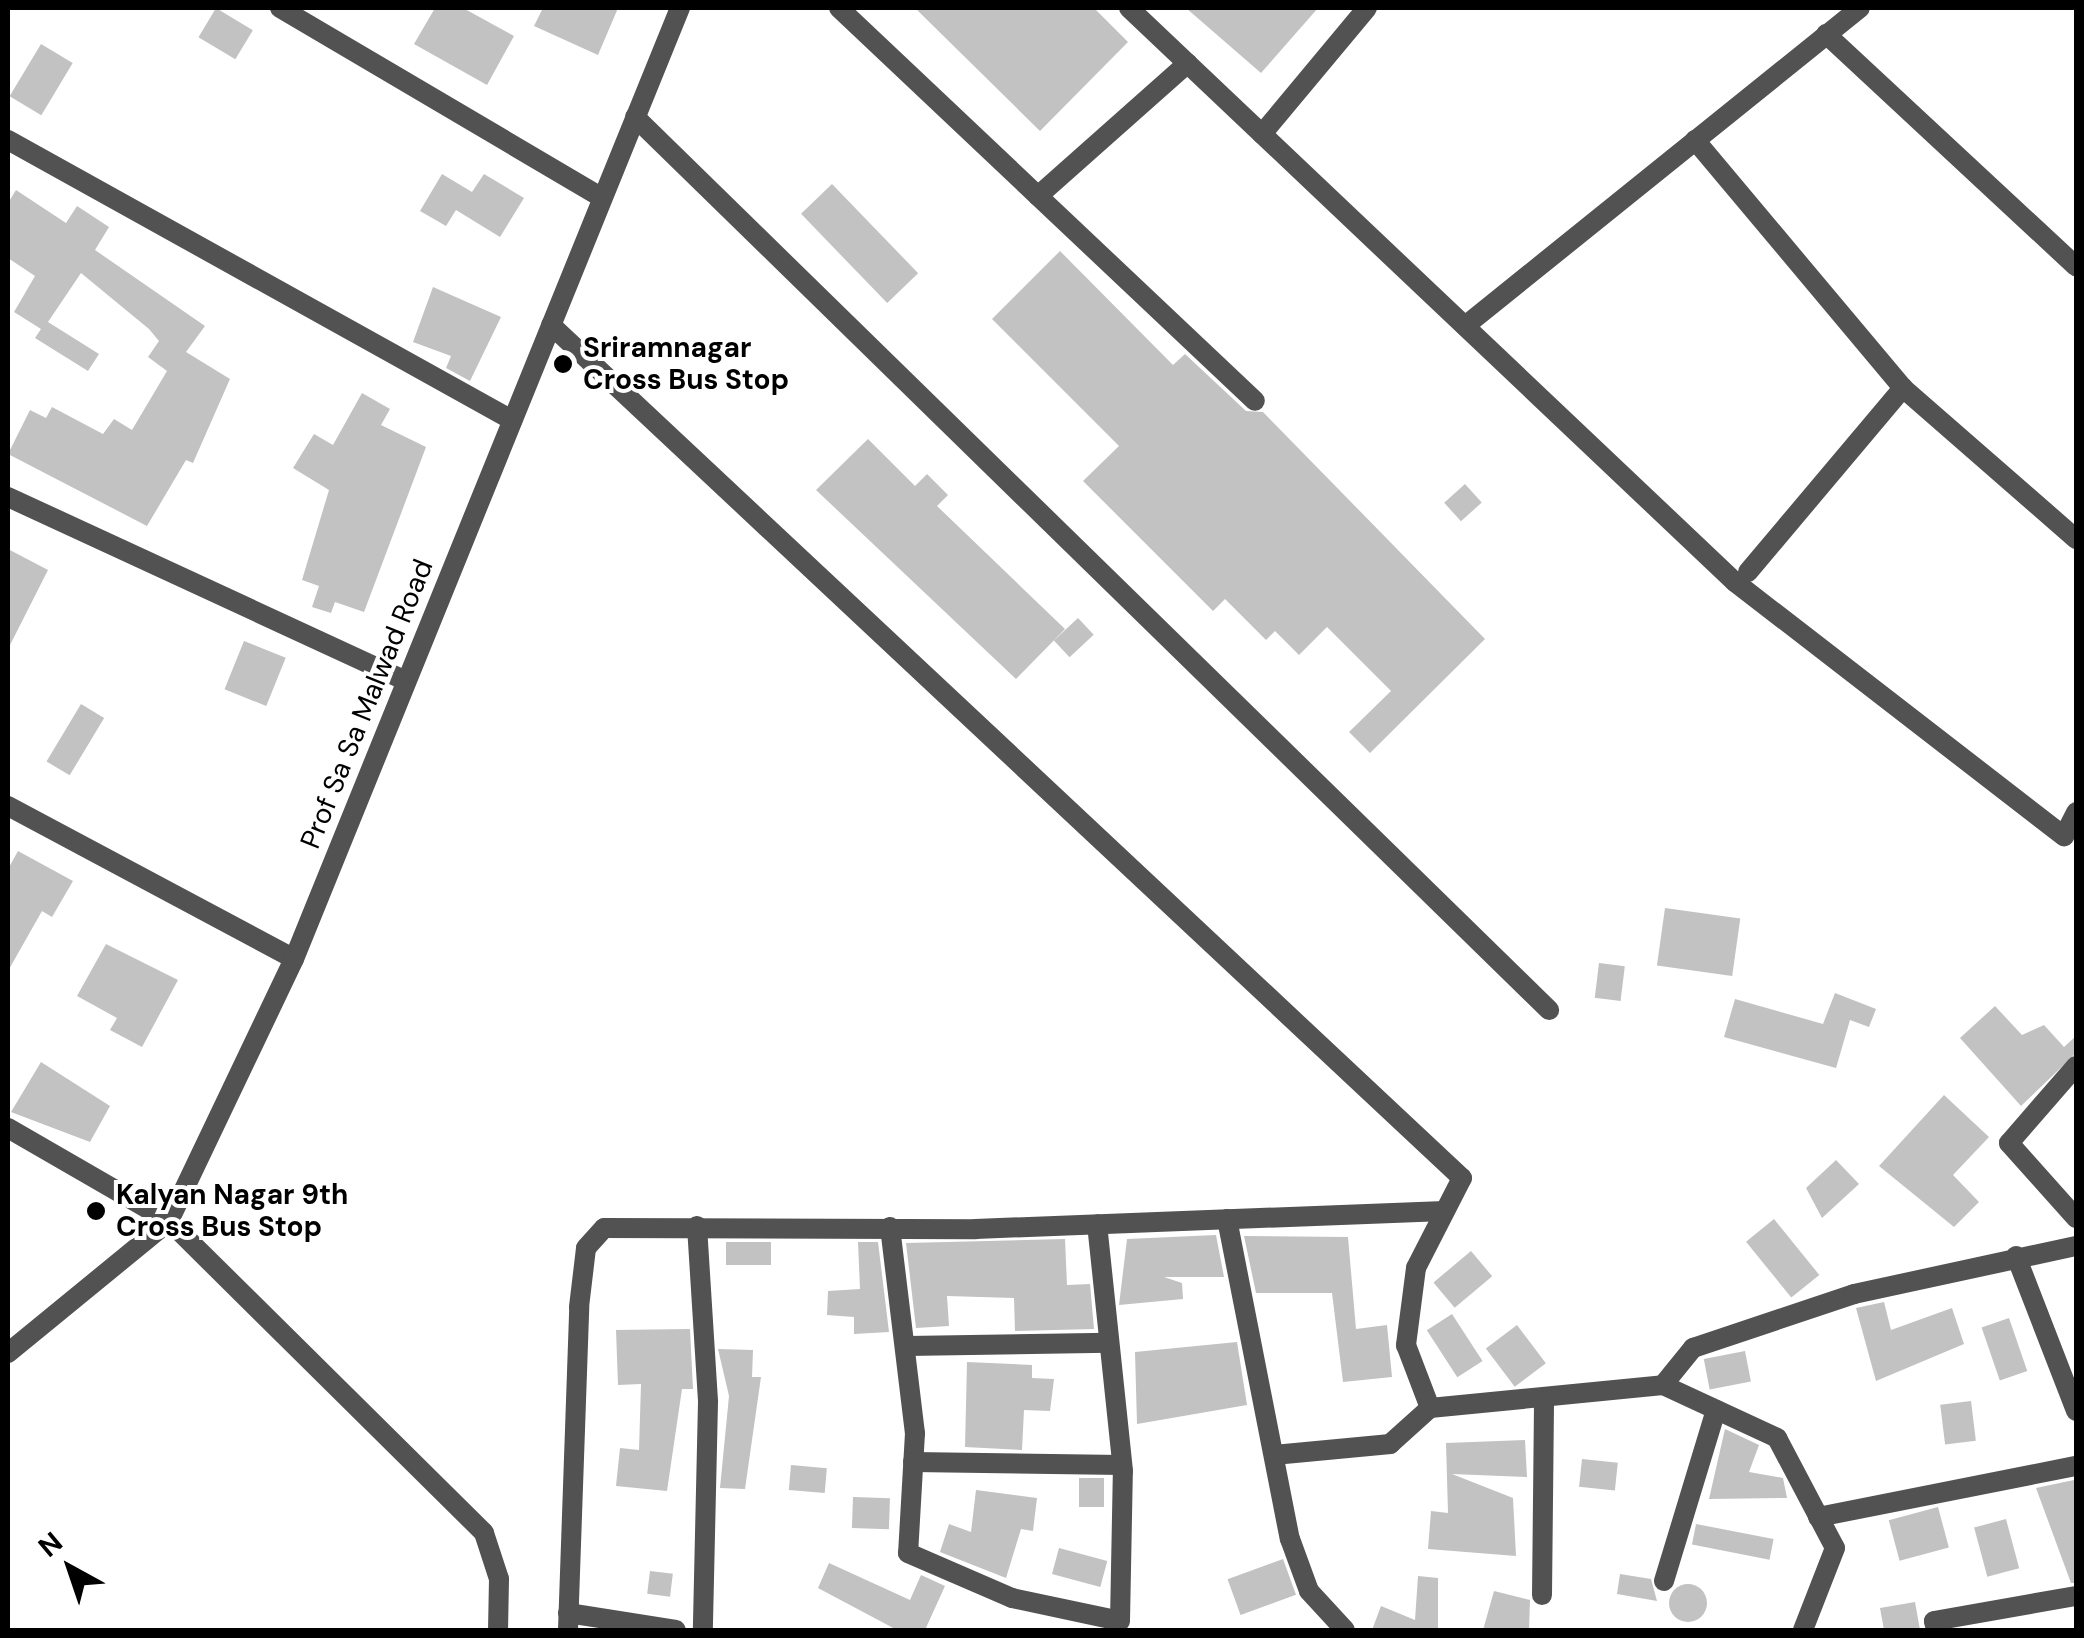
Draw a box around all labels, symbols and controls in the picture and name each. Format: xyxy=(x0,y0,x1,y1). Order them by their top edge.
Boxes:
place label: Sriramnagar Cross Bus Stop xyxy=(583,331,789,397)
marker: Sriramnagar Cross Bus Stop xyxy=(552,353,574,375)
street label: Prof Sa Sa Malwad Road xyxy=(294,555,440,853)
place label: Kalyan Nagar 9th Cross Bus Stop xyxy=(116,1178,348,1244)
marker: Kalyan Nagar 9th Cross Bus Stop xyxy=(85,1200,107,1222)
north arrow xyxy=(20,1518,120,1618)
text: N xyxy=(31,1524,70,1565)

